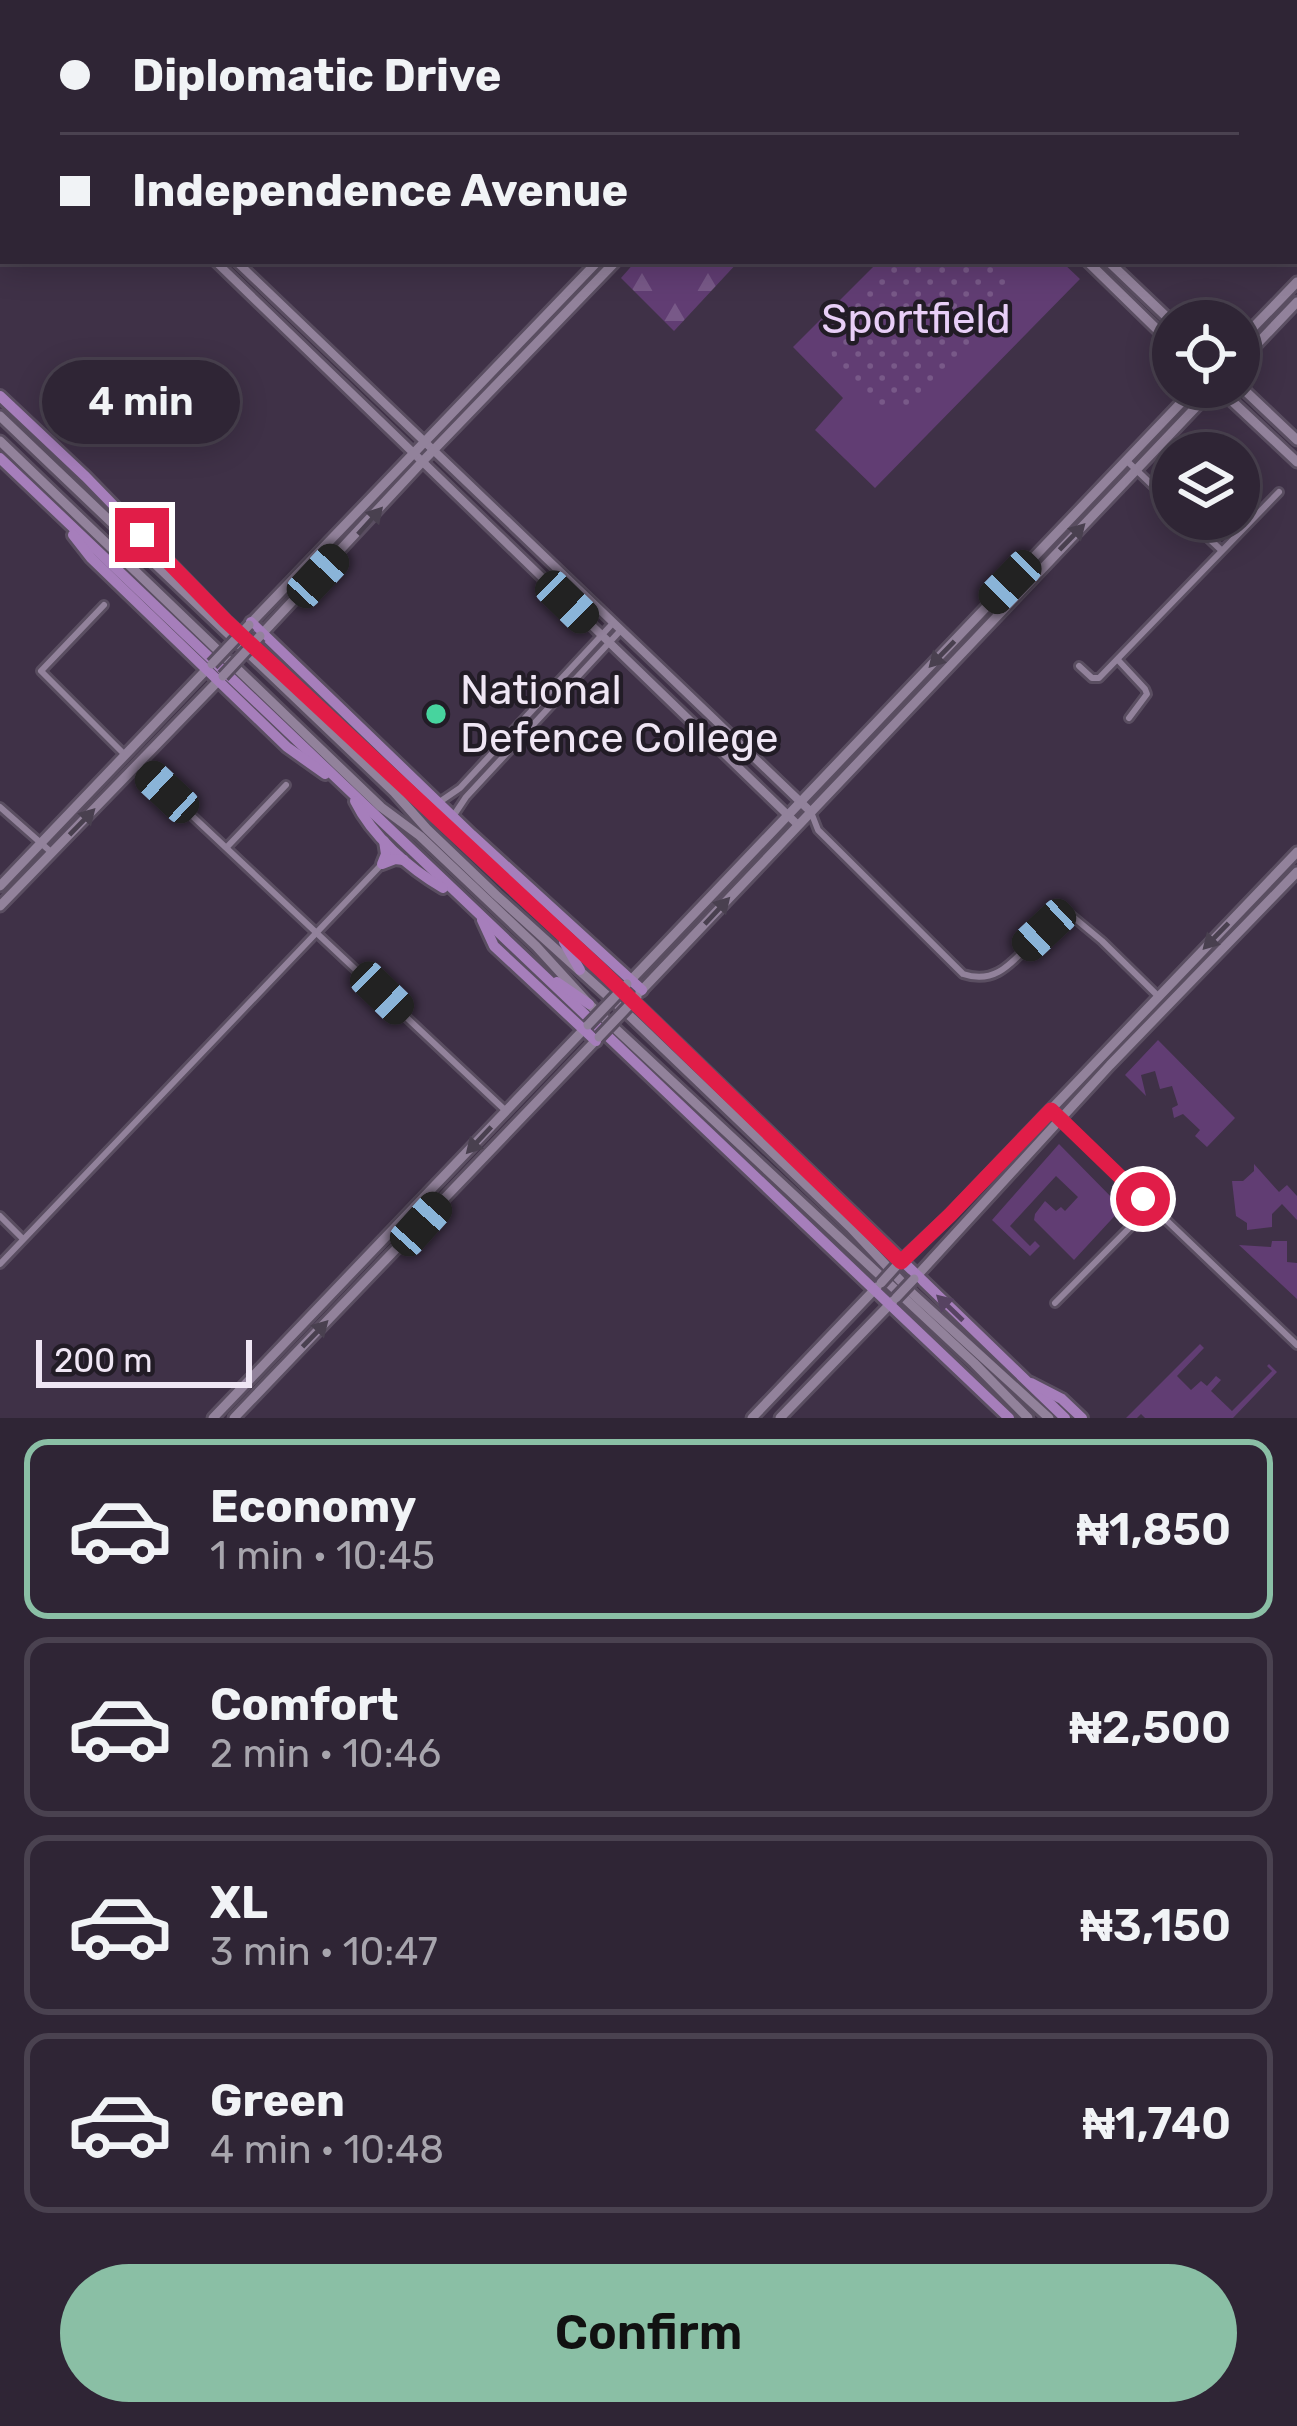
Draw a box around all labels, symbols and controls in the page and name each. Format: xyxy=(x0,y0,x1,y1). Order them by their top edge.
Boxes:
text: Diplomatic Drive xyxy=(132,49,502,102)
text: Independence Avenue xyxy=(132,164,628,217)
park label: Sportfield xyxy=(821,294,1011,344)
map controls xyxy=(1152,300,1260,540)
button: locate xyxy=(1152,300,1260,408)
callout: 4 min xyxy=(43,361,241,445)
text: 4 min xyxy=(88,379,194,425)
button: layers xyxy=(1152,432,1260,540)
one-way arrow xyxy=(355,506,383,535)
route end xyxy=(115,508,169,562)
one-way arrow xyxy=(1058,523,1086,552)
car xyxy=(280,537,356,615)
car xyxy=(972,544,1048,620)
car xyxy=(529,564,605,640)
one-way arrow xyxy=(928,639,956,668)
place label: National Defence College xyxy=(460,665,779,763)
marker: National Defence College xyxy=(423,701,449,727)
car xyxy=(128,754,206,830)
one-way arrow xyxy=(67,808,95,837)
car xyxy=(1005,892,1083,968)
one-way arrow xyxy=(702,897,730,926)
one-way arrow xyxy=(1203,922,1231,951)
car xyxy=(344,955,420,1031)
one-way arrow xyxy=(465,1125,493,1154)
route start xyxy=(1116,1172,1170,1226)
car xyxy=(384,1185,458,1263)
one-way arrow xyxy=(936,1294,965,1322)
one-way arrow xyxy=(301,1320,329,1349)
scale bar xyxy=(36,1334,252,1387)
text: 200 m xyxy=(54,1341,153,1380)
icon: car xyxy=(66,1475,174,1583)
text: Economy xyxy=(210,1480,416,1533)
text: ₦1,850 xyxy=(1077,1503,1231,1556)
text: 1 min · 10:45 xyxy=(210,1533,435,1579)
icon: car xyxy=(66,1673,174,1781)
text: Comfort xyxy=(210,1678,399,1731)
text: ₦2,500 xyxy=(1069,1701,1231,1754)
text: 2 min · 10:46 xyxy=(210,1731,441,1777)
icon: car xyxy=(66,1871,174,1979)
text: XL xyxy=(210,1876,268,1929)
text: ₦3,150 xyxy=(1080,1899,1231,1952)
text: 3 min · 10:47 xyxy=(210,1929,438,1975)
icon: car xyxy=(66,2069,174,2177)
text: Green xyxy=(210,2074,345,2127)
text: ₦1,740 xyxy=(1082,2097,1231,2150)
text: 4 min · 10:48 xyxy=(210,2127,444,2173)
button: Confirm xyxy=(60,2264,1237,2402)

